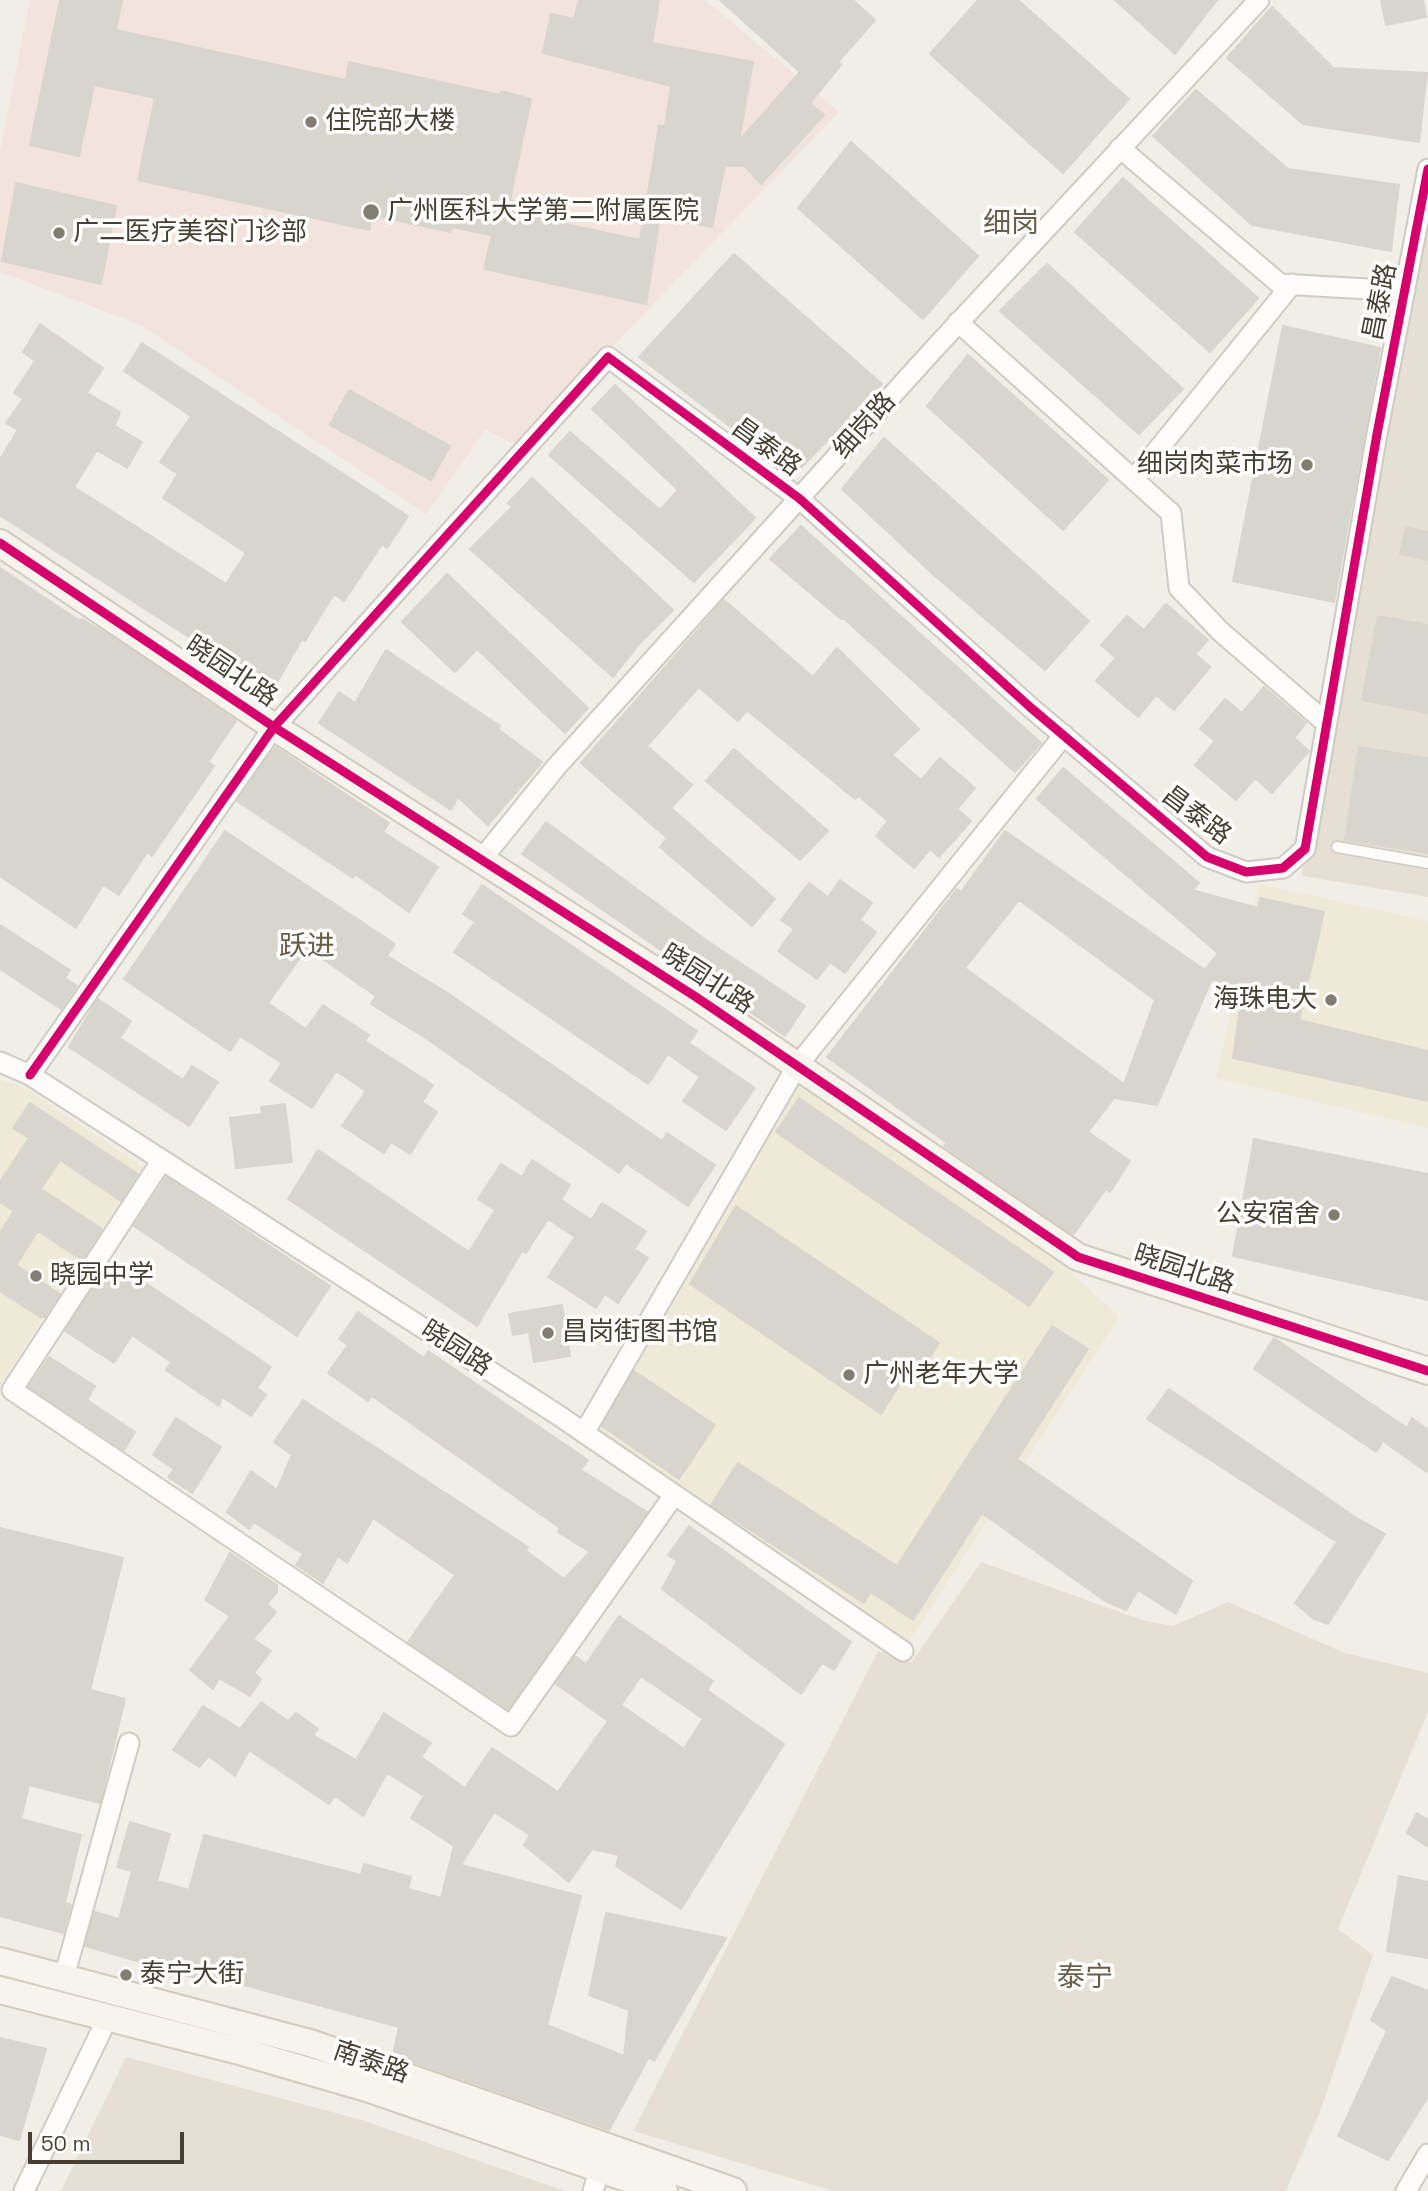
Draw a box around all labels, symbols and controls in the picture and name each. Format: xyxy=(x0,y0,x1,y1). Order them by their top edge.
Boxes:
place label: 住院部大楼 xyxy=(325,106,455,138)
marker: 住院部大楼 xyxy=(303,114,319,130)
place label: 广州医科大学第二附属医院 xyxy=(387,196,699,228)
marker: 广州医科大学第二附属医院 xyxy=(361,202,381,222)
district label: 细岗 xyxy=(983,207,1039,241)
place label: 广二医疗美容门诊部 xyxy=(73,217,307,249)
marker: 广二医疗美容门诊部 xyxy=(51,225,67,241)
street label: 昌泰路 xyxy=(1358,261,1404,343)
street label: 细岗路 xyxy=(827,387,903,465)
street label: 昌泰路 xyxy=(725,412,807,484)
place label: 细岗肉菜市场 xyxy=(1137,449,1293,481)
marker: 细岗肉菜市场 xyxy=(1299,457,1315,473)
street label: 晓园北路 xyxy=(179,630,283,714)
street label: 昌泰路 xyxy=(1155,780,1237,852)
district label: 跃进 xyxy=(279,930,335,964)
street label: 晓园北路 xyxy=(655,939,759,1021)
place label: 海珠电大 xyxy=(1213,984,1317,1016)
marker: 海珠电大 xyxy=(1323,992,1339,1008)
place label: 公安宿舍 xyxy=(1216,1199,1320,1231)
marker: 公安宿舍 xyxy=(1326,1207,1342,1223)
street label: 晓园北路 xyxy=(1130,1239,1238,1301)
place label: 晓园中学 xyxy=(50,1260,154,1292)
marker: 晓园中学 xyxy=(28,1268,44,1284)
street label: 晓园路 xyxy=(415,1315,497,1383)
place label: 昌岗街图书馆 xyxy=(562,1317,718,1349)
marker: 昌岗街图书馆 xyxy=(540,1325,556,1341)
place label: 广州老年大学 xyxy=(863,1359,1019,1391)
marker: 广州老年大学 xyxy=(841,1367,857,1383)
place label: 泰宁大街 xyxy=(140,1959,244,1991)
district label: 泰宁 xyxy=(1057,1961,1113,1995)
marker: 泰宁大街 xyxy=(118,1967,134,1983)
street label: 南泰路 xyxy=(329,2036,413,2090)
scale bar xyxy=(32,2118,187,2162)
text: 50 m xyxy=(41,2130,91,2157)

